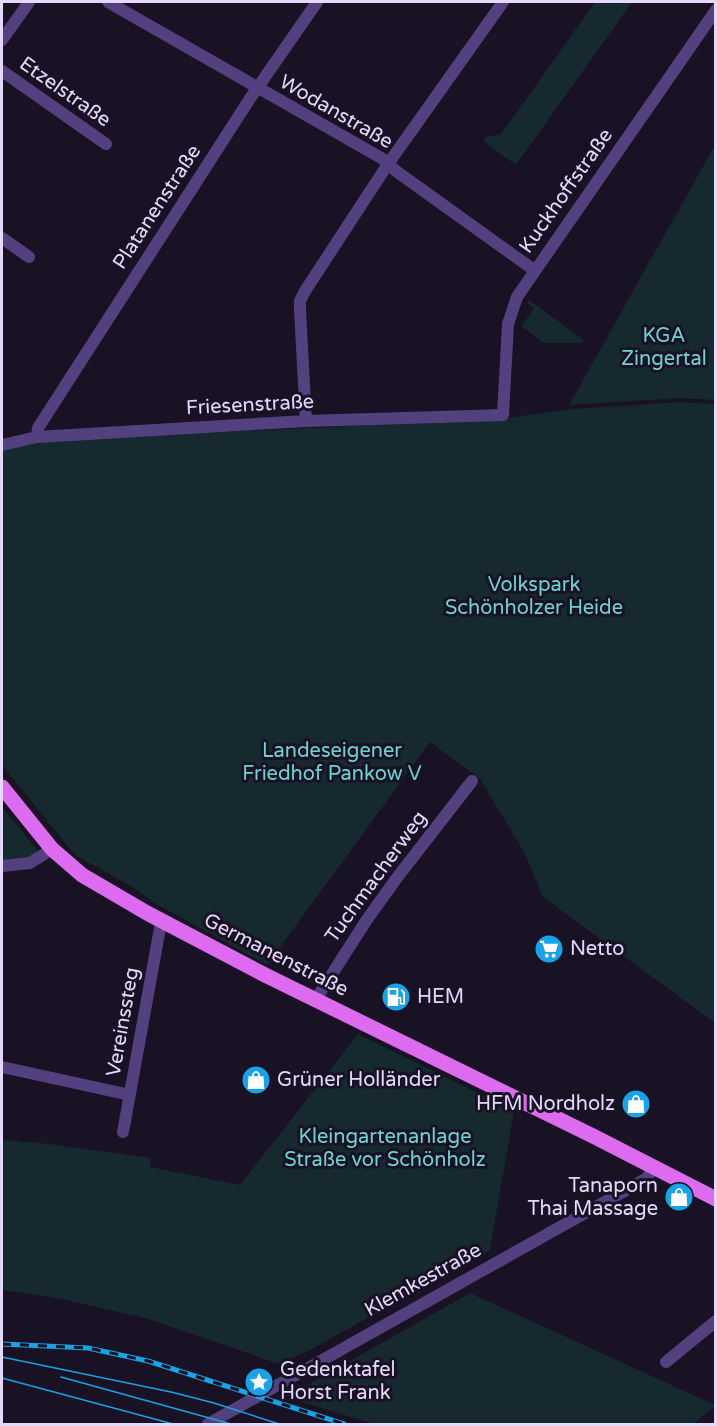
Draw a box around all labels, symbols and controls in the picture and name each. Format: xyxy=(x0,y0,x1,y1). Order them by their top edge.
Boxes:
street label: Etzelstraße xyxy=(15,52,115,132)
street label: Wodanstraße xyxy=(275,70,397,154)
street label: Kuckhoffstraße xyxy=(514,124,618,258)
street label: Platanenstraße xyxy=(108,140,206,274)
park label: KGA Zingertal xyxy=(621,324,707,371)
street label: Friesenstraße xyxy=(185,390,315,420)
park label: Volkspark Schönholzer Heide xyxy=(445,573,623,620)
park label: Landeseigener Friedhof Pankow V xyxy=(242,739,422,786)
street label: Tuchmacherweg xyxy=(320,806,432,948)
street label: Germanenstraße xyxy=(200,908,352,1002)
supermarket icon: Netto xyxy=(533,933,565,965)
place label: Netto xyxy=(570,937,624,961)
street label: Vereinssteg xyxy=(102,966,144,1078)
fuel station icon: HEM xyxy=(380,981,412,1013)
place label: HEM xyxy=(417,985,464,1009)
shop icon: Grüner Holländer xyxy=(240,1064,272,1096)
place label: Grüner Holländer xyxy=(277,1068,441,1092)
shop icon: HFM Nordholz xyxy=(620,1088,652,1120)
place label: HFM Nordholz xyxy=(476,1092,615,1116)
park label: Kleingartenanlage Straße vor Schönholz xyxy=(284,1125,486,1172)
place label: Tanaporn Thai Massage xyxy=(527,1174,658,1221)
shop icon: Tanaporn Thai Massage xyxy=(663,1181,695,1213)
street label: Klemkestraße xyxy=(360,1238,486,1322)
place label: Gedenktafel Horst Frank xyxy=(280,1358,395,1405)
place icon: Gedenktafel Horst Frank xyxy=(243,1366,275,1398)

